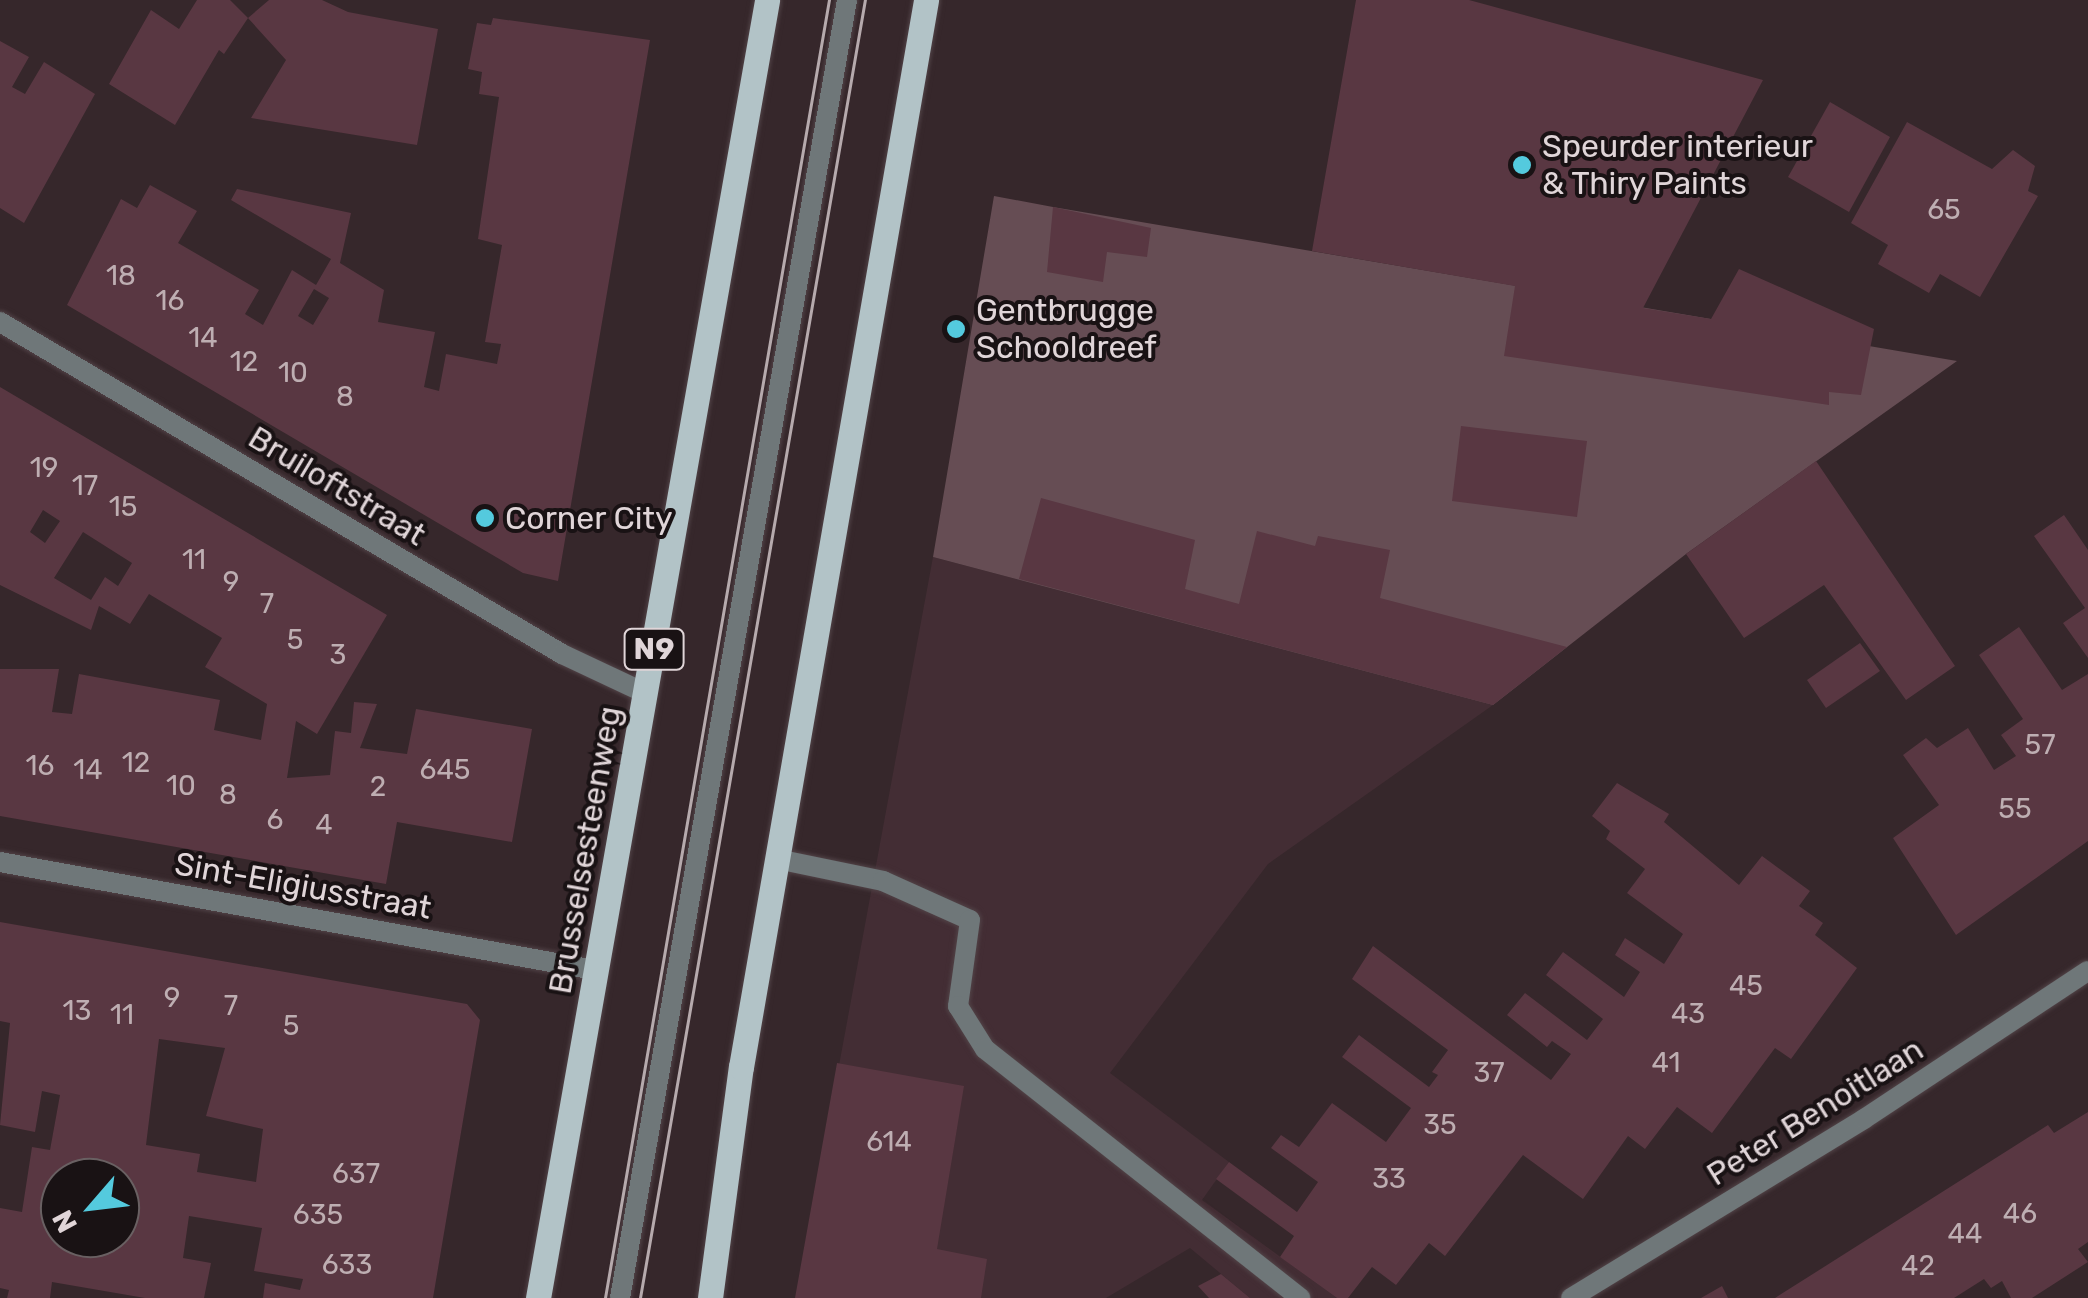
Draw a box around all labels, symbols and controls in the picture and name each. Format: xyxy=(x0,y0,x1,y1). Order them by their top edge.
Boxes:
place label: Speurder interieur & Thiry Paints xyxy=(1542,128,1814,203)
marker: Speurder interieur & Thiry Paints xyxy=(1511,154,1533,176)
house number: 65 xyxy=(1927,193,1961,227)
house number: 18 xyxy=(106,259,136,293)
house number: 16 xyxy=(156,284,184,318)
place label: Gentbrugge Schooldreef xyxy=(976,292,1156,367)
marker: Gentbrugge Schooldreef xyxy=(945,318,967,340)
house number: 14 xyxy=(188,321,218,355)
house number: 12 xyxy=(230,345,258,379)
house number: 10 xyxy=(278,356,308,390)
house number: 8 xyxy=(336,380,354,414)
street label: Bruiloftstraat xyxy=(242,418,432,554)
house number: 19 xyxy=(30,451,58,485)
house number: 17 xyxy=(72,469,98,503)
house number: 15 xyxy=(109,490,137,524)
place label: Corner City xyxy=(505,499,673,537)
marker: Corner City xyxy=(474,507,496,529)
house number: 11 xyxy=(182,543,206,577)
house number: 9 xyxy=(223,565,239,599)
house number: 7 xyxy=(260,587,274,621)
house number: 5 xyxy=(287,623,303,657)
road number: N9 xyxy=(622,624,686,674)
house number: 3 xyxy=(330,638,346,672)
street label: Brusselsesteenweg xyxy=(541,703,629,997)
house number: 57 xyxy=(2025,728,2055,762)
house number: 12 xyxy=(122,746,150,780)
house number: 16 xyxy=(26,749,54,783)
house number: 14 xyxy=(73,753,103,787)
house number: 645 xyxy=(420,753,470,787)
house number: 10 xyxy=(166,769,196,803)
house number: 2 xyxy=(370,770,386,804)
house number: 8 xyxy=(219,778,237,812)
house number: 55 xyxy=(1998,792,2032,826)
house number: 6 xyxy=(267,803,283,837)
house number: 4 xyxy=(315,808,333,842)
street label: Sint-Eligiusstraat xyxy=(172,845,434,927)
house number: 45 xyxy=(1729,969,1763,1003)
house number: 9 xyxy=(164,981,180,1015)
house number: 7 xyxy=(224,989,238,1023)
house number: 13 xyxy=(63,994,91,1028)
house number: 43 xyxy=(1671,997,1705,1031)
house number: 11 xyxy=(110,998,134,1032)
house number: 5 xyxy=(283,1009,299,1043)
street label: Peter Benoitlaan xyxy=(1700,1030,1930,1194)
house number: 41 xyxy=(1652,1046,1680,1080)
house number: 37 xyxy=(1473,1056,1505,1090)
house number: 35 xyxy=(1423,1108,1457,1142)
house number: 614 xyxy=(866,1125,912,1159)
house number: 637 xyxy=(332,1157,380,1191)
north arrow xyxy=(40,1158,140,1258)
house number: 33 xyxy=(1372,1162,1406,1196)
house number: 46 xyxy=(2003,1197,2037,1231)
house number: 635 xyxy=(293,1198,343,1232)
text: N xyxy=(46,1205,84,1238)
house number: 44 xyxy=(1948,1217,1982,1251)
house number: 633 xyxy=(322,1248,372,1282)
house number: 42 xyxy=(1901,1249,1935,1283)

